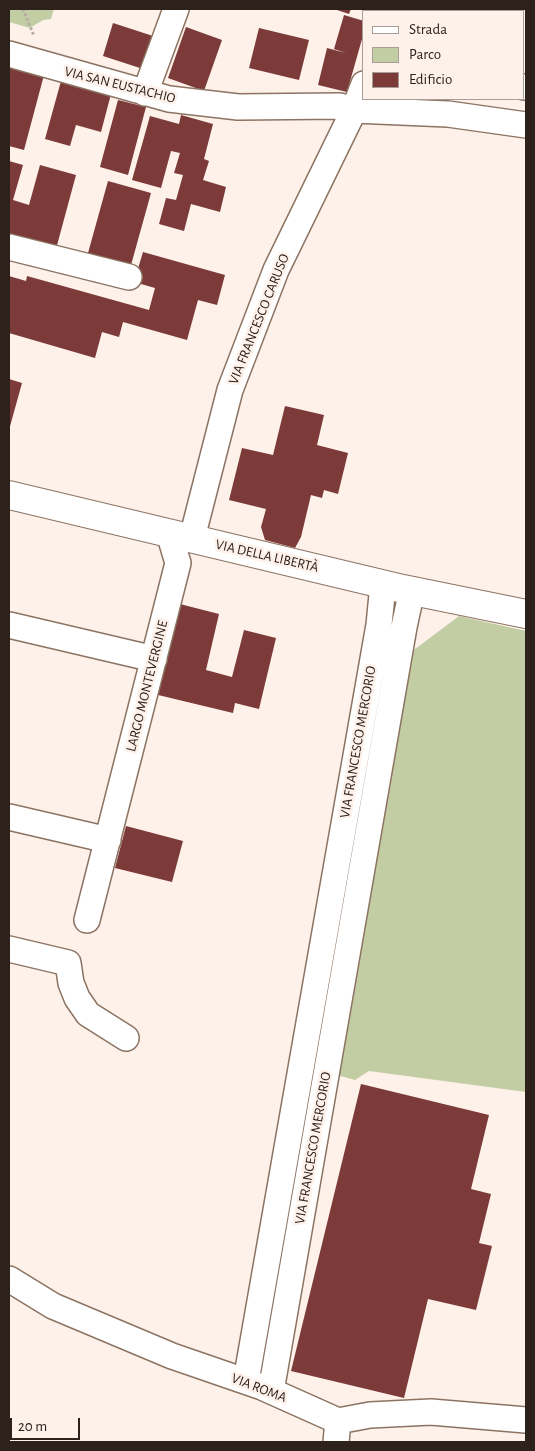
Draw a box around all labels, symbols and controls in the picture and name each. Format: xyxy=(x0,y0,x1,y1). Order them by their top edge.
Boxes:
legend xyxy=(362,10,525,100)
text: Strada xyxy=(409,22,447,37)
text: Parco xyxy=(409,47,441,62)
street label: VIA SAN EUSTACHIO xyxy=(63,63,177,107)
text: Edificio xyxy=(409,72,452,87)
street label: VIA FRANCESCO CARUSO xyxy=(225,251,293,387)
street label: VIA DELLA LIBERTÀ xyxy=(214,536,320,576)
street label: LARGO MONTEVERGINE xyxy=(123,619,171,753)
street label: VIA FRANCESCO MERCORIO xyxy=(336,665,380,819)
street label: VIA FRANCESCO MERCORIO xyxy=(291,1071,335,1225)
street label: VIA ROMA xyxy=(229,1370,289,1406)
scale bar xyxy=(12,1408,82,1440)
text: 20 m xyxy=(18,1419,47,1434)

